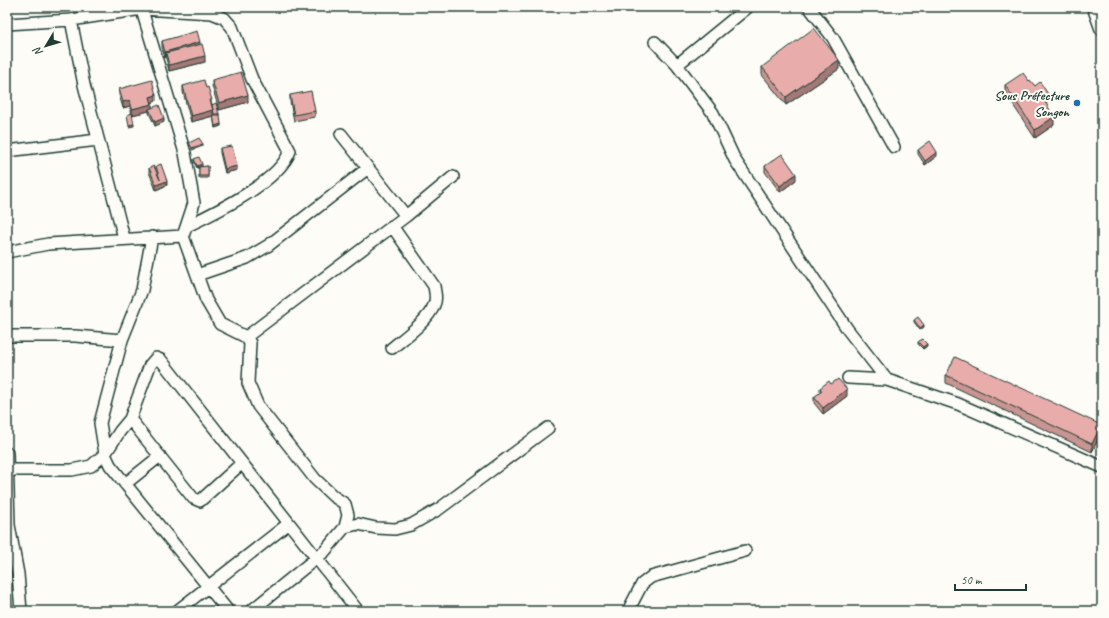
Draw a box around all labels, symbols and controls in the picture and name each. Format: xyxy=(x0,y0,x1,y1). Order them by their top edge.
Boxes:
north arrow xyxy=(26,26,66,66)
text: N xyxy=(29,43,46,59)
place label: Sous Préfecture Songon xyxy=(994,87,1071,120)
marker: Sous Préfecture Songon xyxy=(1072,98,1082,108)
scale bar xyxy=(955,566,1026,592)
text: 50 m xyxy=(961,572,983,588)

